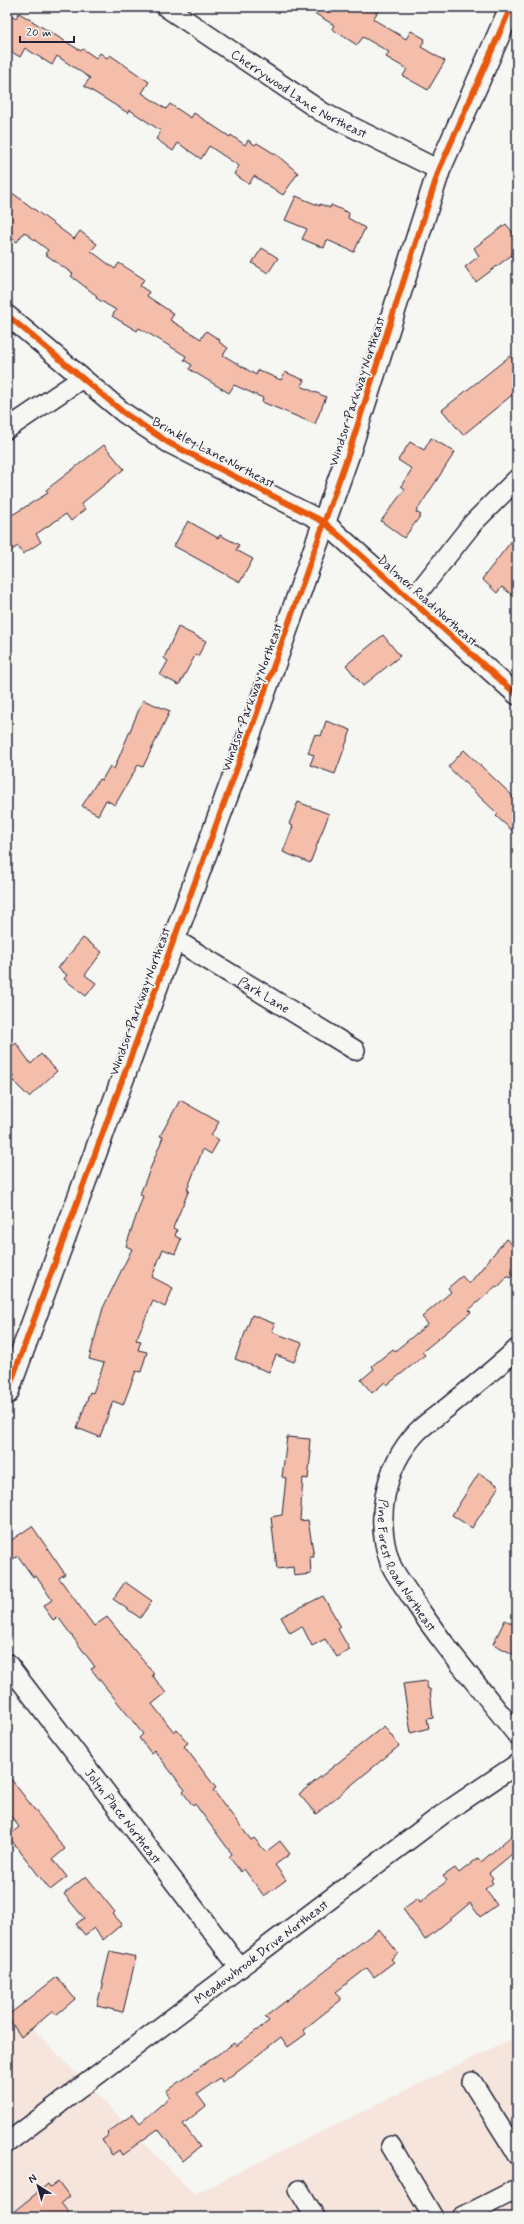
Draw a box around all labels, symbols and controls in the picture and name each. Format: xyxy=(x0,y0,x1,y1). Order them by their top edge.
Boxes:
scale bar xyxy=(20,18,74,44)
text: 20 m xyxy=(26,25,52,41)
street label: Cherrywood Lane Northeast xyxy=(227,46,370,143)
street label: Windsor Parkway Northeast xyxy=(325,314,390,469)
street label: Brinkley Lane Northeast xyxy=(149,414,278,493)
street label: Dalmer Road Northeast xyxy=(373,552,481,650)
street label: Windsor Parkway Northeast xyxy=(218,621,287,774)
street label: Windsor Parkway Northeast xyxy=(106,925,175,1078)
street label: Park Lane xyxy=(235,973,293,1018)
street label: Pine Forest Road Northeast xyxy=(373,1498,439,1635)
street label: Jolyn Place Northeast xyxy=(80,1765,164,1868)
street label: Meadowbrook Drive Northeast xyxy=(191,1897,332,2009)
north arrow xyxy=(18,2166,58,2206)
text: N xyxy=(25,2171,40,2187)

